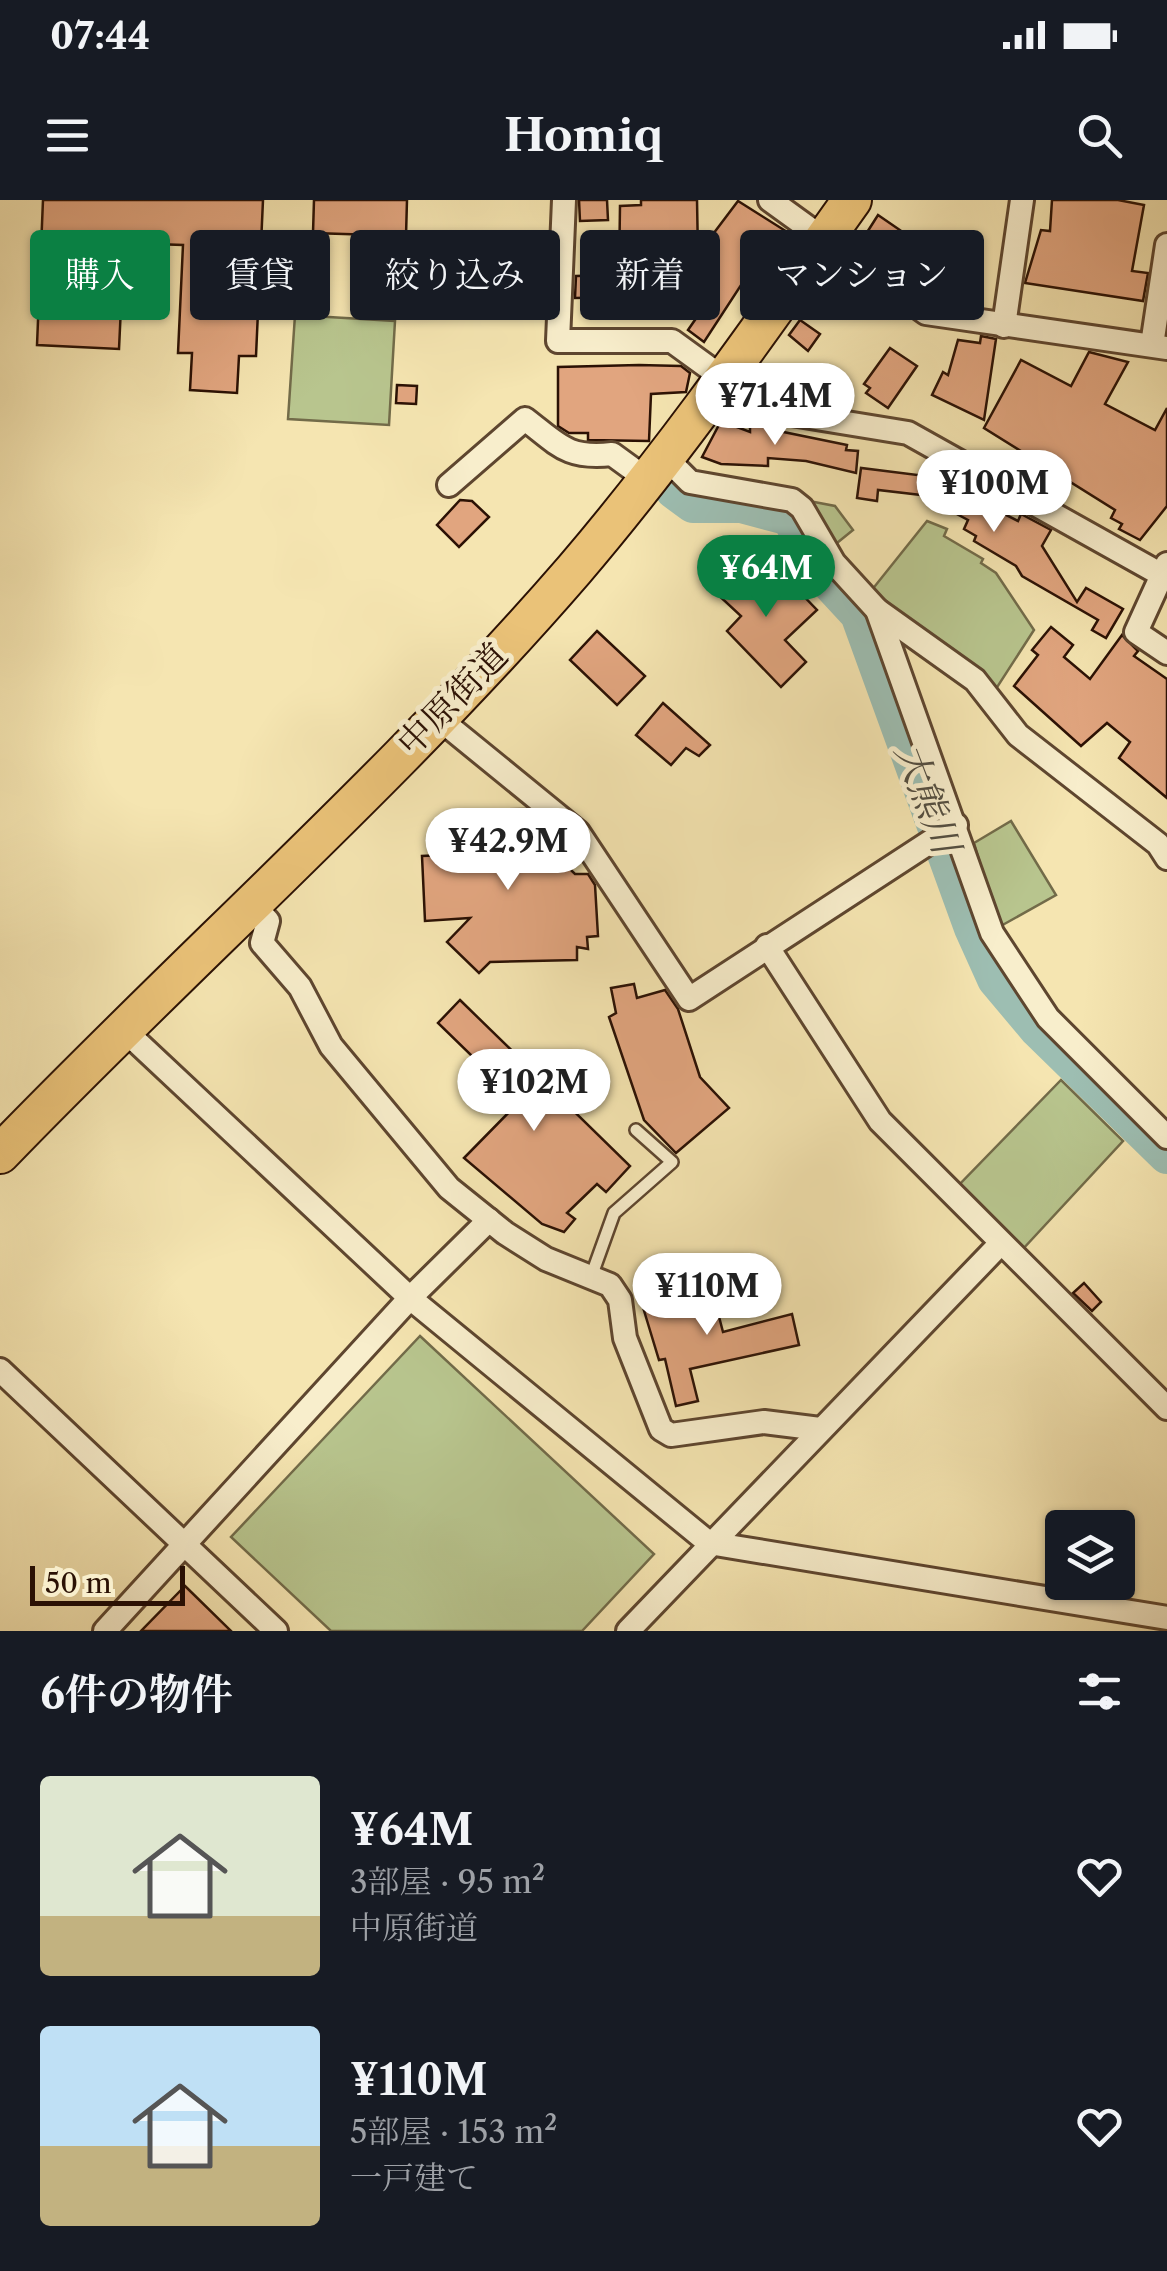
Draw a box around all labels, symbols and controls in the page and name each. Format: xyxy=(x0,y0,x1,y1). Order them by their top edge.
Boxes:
text: 07:44 xyxy=(50,12,150,59)
text: Homiq xyxy=(504,107,663,163)
icon: menu xyxy=(40,108,95,163)
icon: search xyxy=(1072,108,1127,163)
chip: 購入 xyxy=(30,230,170,320)
chip: 賃貸 xyxy=(190,230,330,320)
chip: 絞り込み xyxy=(350,230,560,320)
chip: 新着 xyxy=(580,230,720,320)
chip: マンション xyxy=(740,230,984,320)
pin: ¥71.4M xyxy=(694,363,856,448)
text: ¥71.4M xyxy=(718,376,832,415)
pin: ¥100M xyxy=(924,450,1064,535)
text: ¥100M xyxy=(939,463,1049,502)
pin: ¥64M xyxy=(707,535,825,620)
text: ¥64M xyxy=(719,548,813,587)
street label: 中原街道 xyxy=(388,634,516,764)
water label: 大熊川 xyxy=(886,736,972,863)
pin: ¥42.9M xyxy=(427,808,589,893)
text: ¥42.9M xyxy=(448,821,568,860)
pin: ¥102M xyxy=(464,1049,604,1134)
text: ¥102M xyxy=(479,1062,589,1101)
pin: ¥110M xyxy=(637,1253,777,1338)
text: ¥110M xyxy=(655,1266,759,1305)
map controls xyxy=(1045,1510,1135,1600)
button: layers xyxy=(1045,1510,1135,1600)
scale bar xyxy=(30,1561,185,1606)
text: 50 m xyxy=(45,1566,112,1600)
icon: filters xyxy=(1072,1664,1127,1719)
text: 6件の物件 xyxy=(40,1668,233,1720)
text: ¥64M xyxy=(350,1804,473,1856)
icon: home xyxy=(120,1816,240,1936)
icon: heart xyxy=(1072,1849,1127,1904)
text: 3部屋 · 95 m² xyxy=(350,1862,545,1901)
text: 中原街道 xyxy=(350,1908,478,1947)
text: ¥110M xyxy=(350,2054,488,2106)
icon: home xyxy=(120,2066,240,2186)
icon: heart xyxy=(1072,2099,1127,2154)
text: 5部屋 · 153 m² xyxy=(350,2112,557,2151)
text: 一戸建て xyxy=(350,2158,478,2197)

